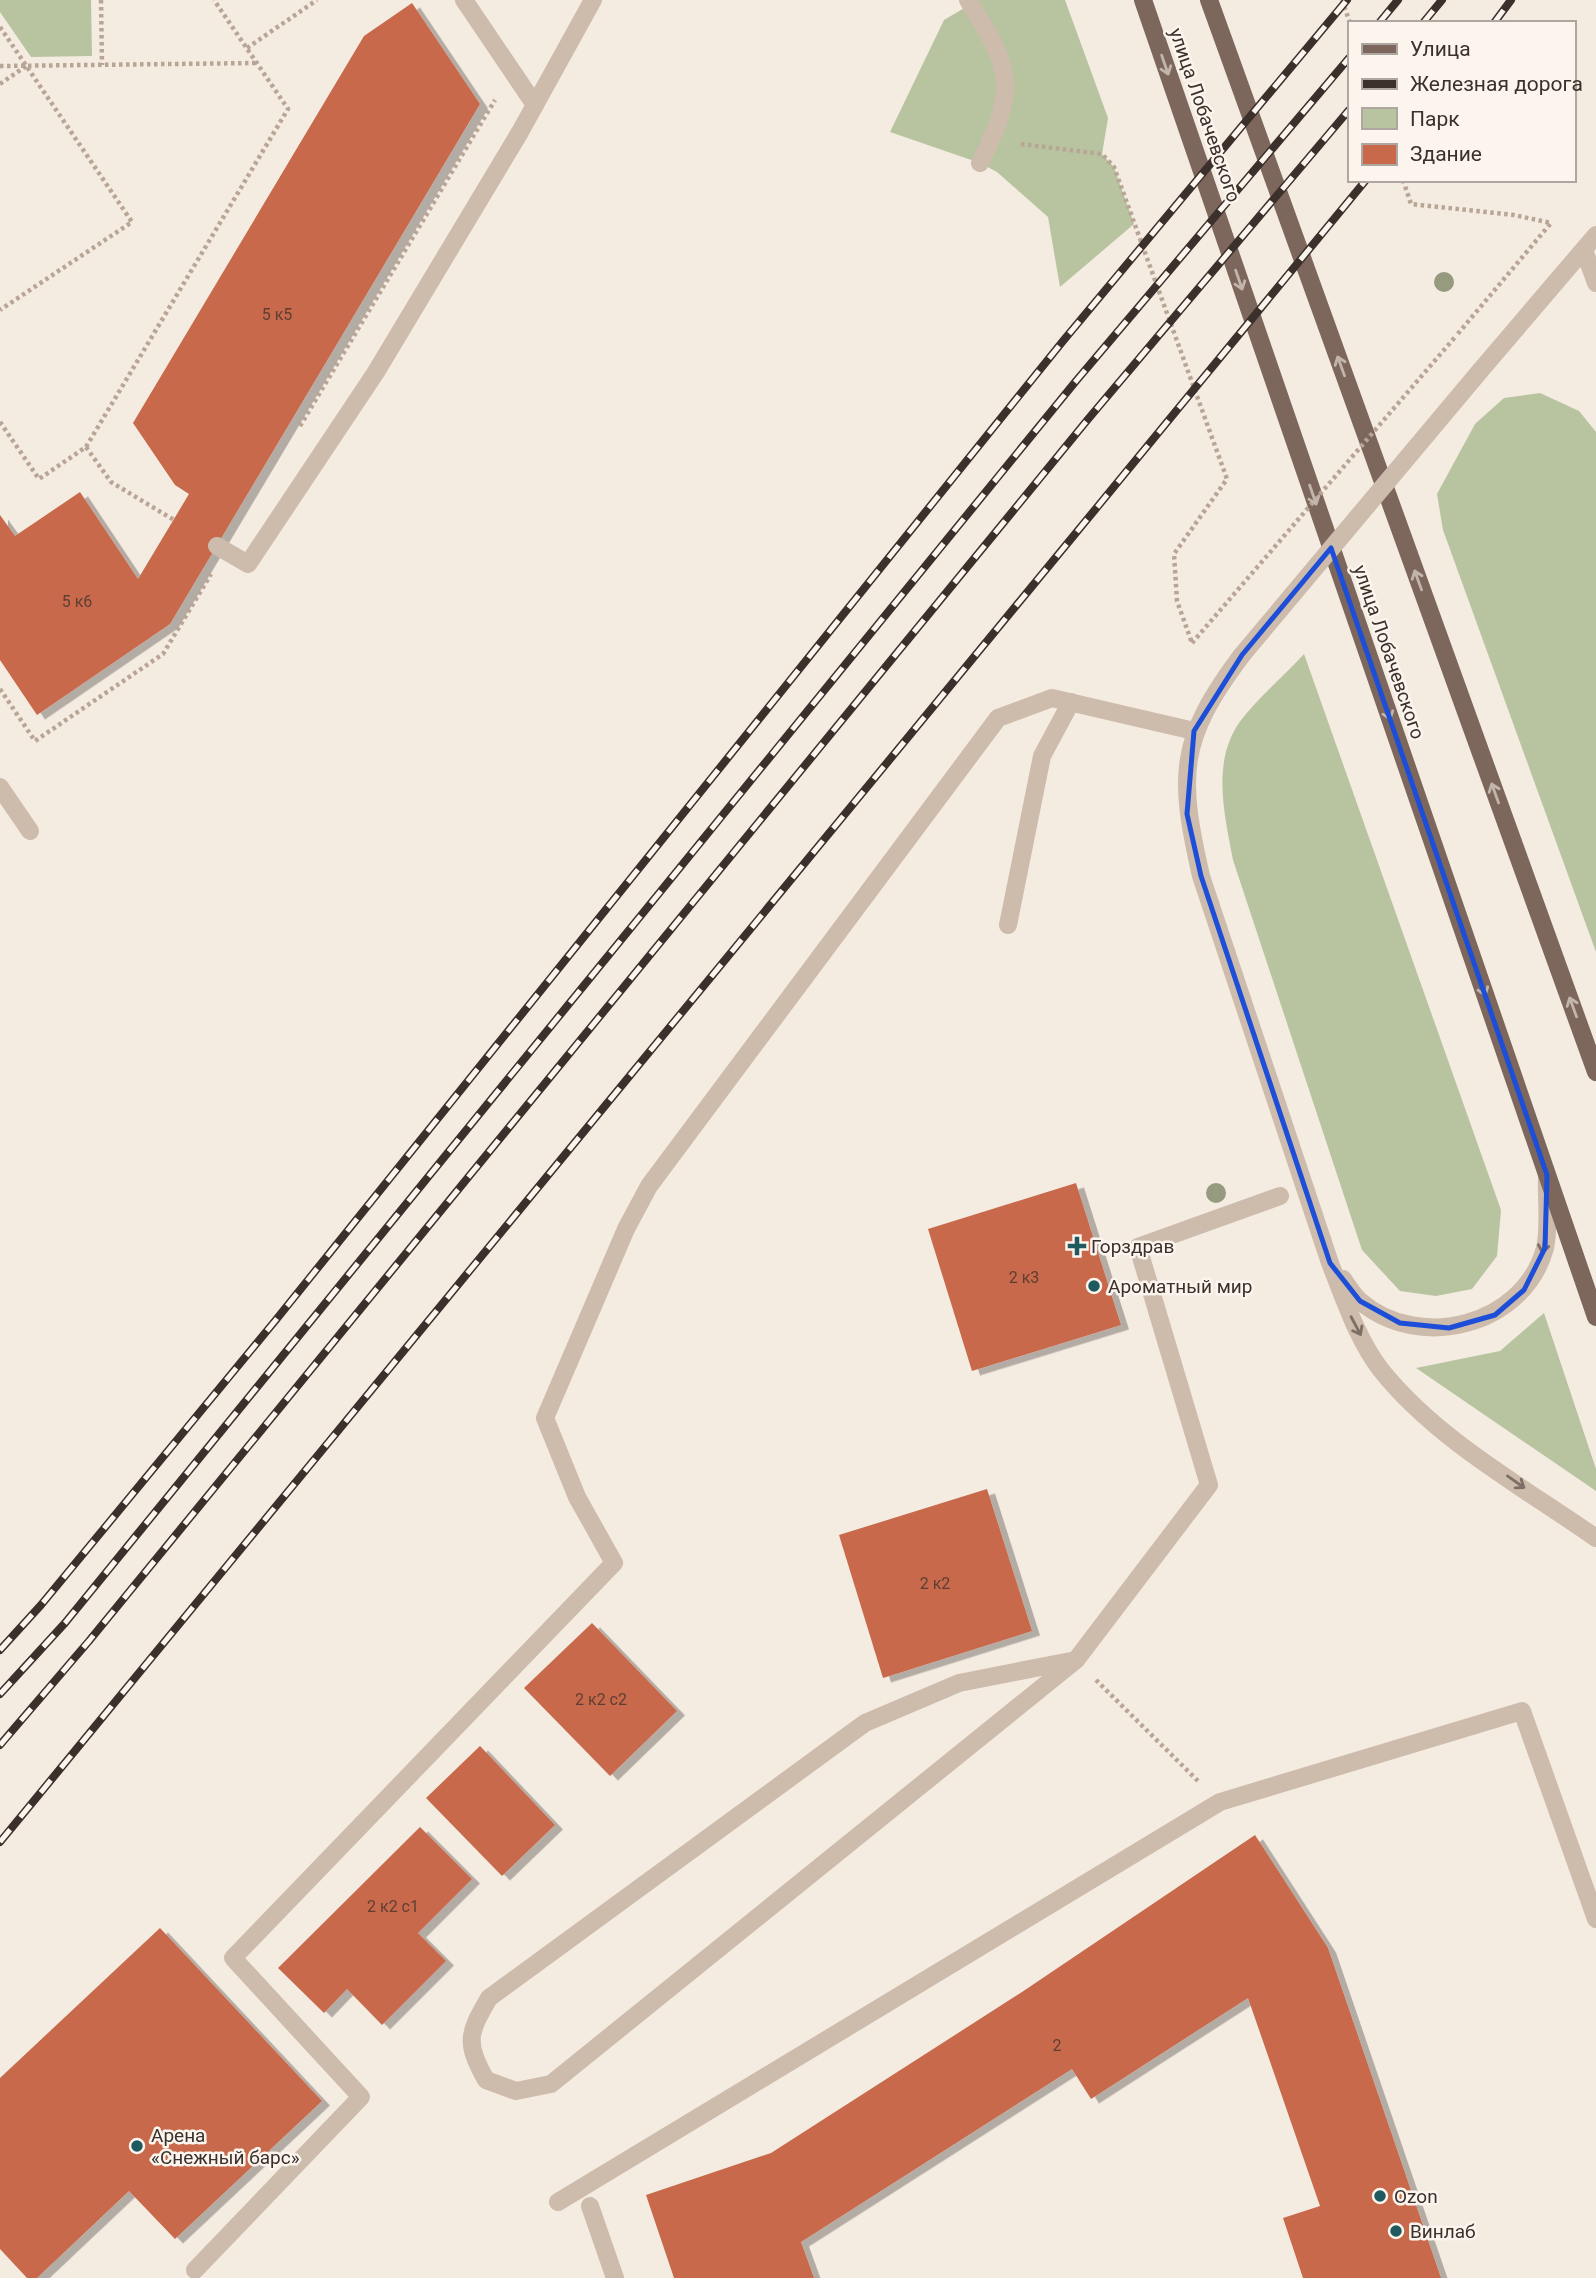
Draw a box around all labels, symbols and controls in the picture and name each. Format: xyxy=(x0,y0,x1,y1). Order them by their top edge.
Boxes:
legend xyxy=(1348,21,1575,182)
street label: улица Лобачевского xyxy=(1164,25,1246,205)
text: Улица xyxy=(1410,37,1471,61)
one-way arrow xyxy=(1160,53,1172,75)
text: Железная дорога xyxy=(1410,72,1583,96)
text: Парк xyxy=(1410,107,1460,131)
text: Здание xyxy=(1410,142,1482,166)
one-way arrow xyxy=(1234,268,1246,290)
house number: 5 к5 xyxy=(262,305,292,324)
one-way arrow xyxy=(1334,355,1346,377)
one-way arrow xyxy=(1307,484,1320,506)
street label: улица Лобачевского xyxy=(1348,562,1430,742)
one-way arrow xyxy=(1411,569,1423,591)
house number: 5 к6 xyxy=(62,592,92,611)
one-way arrow xyxy=(1382,699,1394,721)
one-way arrow xyxy=(1488,783,1501,805)
one-way arrow xyxy=(1477,975,1489,997)
one-way arrow xyxy=(1566,997,1578,1019)
one-way arrow xyxy=(1537,1231,1550,1254)
place label: Горздрав xyxy=(1091,1235,1174,1258)
marker: Горздрав xyxy=(1069,1238,1085,1254)
house number: 2 к3 xyxy=(1009,1268,1039,1287)
place label: Ароматный мир xyxy=(1108,1275,1252,1298)
marker: Ароматный мир xyxy=(1086,1278,1102,1294)
one-way arrow xyxy=(1350,1315,1364,1336)
one-way arrow xyxy=(1506,1475,1525,1489)
house number: 2 к2 xyxy=(920,1574,950,1593)
house number: 2 к2 с2 xyxy=(575,1690,627,1709)
house number: 2 к2 с1 xyxy=(367,1897,419,1916)
house number: 2 xyxy=(1053,2036,1062,2055)
place label: Арена «Снежный барс» xyxy=(151,2124,300,2169)
marker: Арена «Снежный барс» xyxy=(129,2138,145,2154)
place label: Ozon xyxy=(1394,2185,1438,2208)
marker: Ozon xyxy=(1372,2188,1388,2204)
place label: Винлаб xyxy=(1410,2220,1476,2243)
marker: Винлаб xyxy=(1388,2223,1404,2239)

